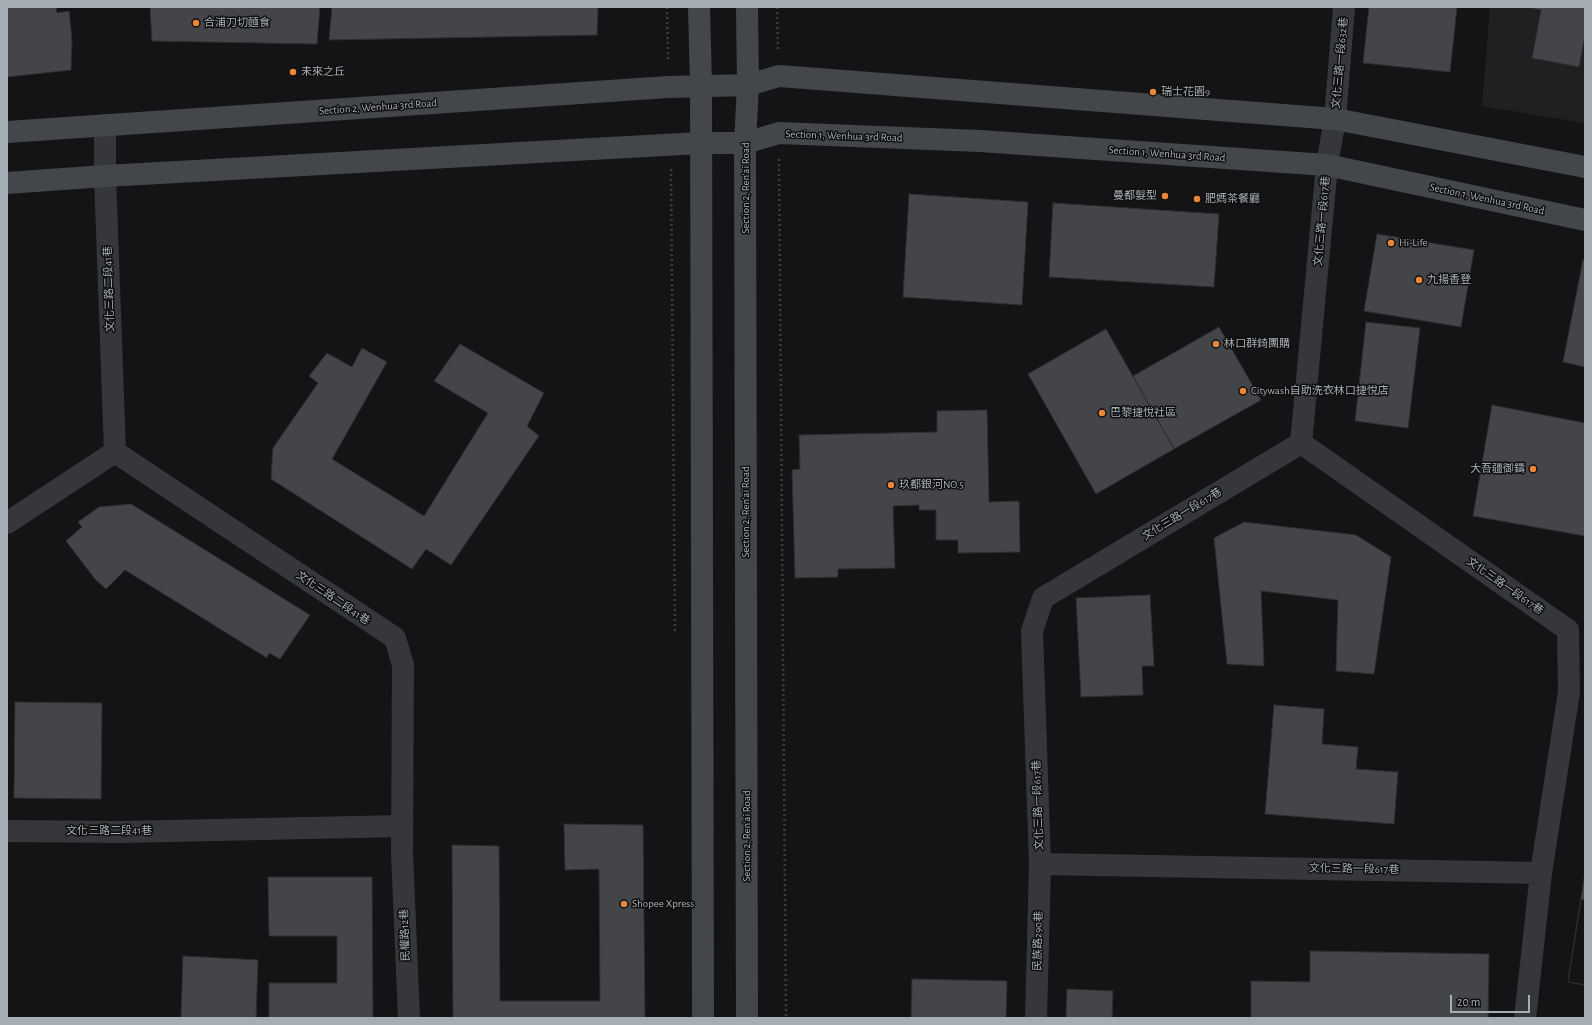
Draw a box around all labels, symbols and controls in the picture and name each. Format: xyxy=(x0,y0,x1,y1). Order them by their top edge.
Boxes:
place label: 合浦刀切麵食 xyxy=(204,16,270,30)
street label: 文化三路一段632巷 xyxy=(1329,17,1351,109)
marker: 合浦刀切麵食 xyxy=(191,18,201,28)
place label: 未來之丘 xyxy=(301,65,345,79)
marker: 未來之丘 xyxy=(288,67,298,77)
place label: 瑞士花園9 xyxy=(1161,85,1210,99)
marker: 瑞士花園9 xyxy=(1148,87,1158,97)
street label: Section 2, Wenhua 3rd Road xyxy=(319,96,437,118)
street label: Section 1, Wenhua 3rd Road xyxy=(785,127,903,145)
street label: Section 2, Ren'ai Road xyxy=(739,142,753,234)
street label: Section 1, Wenhua 3rd Road xyxy=(1108,143,1226,165)
street label: 文化三路一段617巷 xyxy=(1311,175,1333,267)
street label: Section 1, Wenhua 3rd Road xyxy=(1428,180,1546,218)
place label: 曼都髮型 xyxy=(1113,189,1157,203)
marker: 曼都髮型 xyxy=(1160,191,1170,201)
place label: 肥媽茶餐廳 xyxy=(1205,192,1260,206)
marker: 肥媽茶餐廳 xyxy=(1192,194,1202,204)
place label: Hi-Life xyxy=(1399,236,1428,250)
marker: Hi-Life xyxy=(1386,238,1396,248)
street label: 文化三路二段41巷 xyxy=(101,246,117,332)
place label: 九揚香登 xyxy=(1427,273,1471,287)
marker: 九揚香登 xyxy=(1414,275,1424,285)
place label: 林口群錡團購 xyxy=(1224,337,1290,351)
marker: 林口群錡團購 xyxy=(1211,339,1221,349)
place label: Citywash自助洗衣林口捷悅店 xyxy=(1251,384,1389,398)
marker: Citywash自助洗衣林口捷悅店 xyxy=(1238,386,1248,396)
place label: 巴黎捷悅社區 xyxy=(1110,406,1176,420)
marker: 巴黎捷悅社區 xyxy=(1097,408,1107,418)
place label: 大吾疆御鑄 xyxy=(1470,462,1525,476)
marker: 大吾疆御鑄 xyxy=(1528,464,1538,474)
street label: Section 2, Ren'ai Road xyxy=(739,466,753,558)
place label: 玖都銀河NO.5 xyxy=(899,478,964,492)
marker: 玖都銀河NO.5 xyxy=(886,480,896,490)
street label: 文化三路一段617巷 xyxy=(1140,485,1224,543)
street label: 文化三路一段617巷 xyxy=(1464,555,1546,617)
street label: 文化三路二段41巷 xyxy=(294,568,372,628)
street label: 文化三路一段617巷 xyxy=(1030,760,1046,850)
street label: Section 2, Ren'ai Road xyxy=(740,790,754,882)
street label: 文化三路二段41巷 xyxy=(66,824,152,838)
street label: 文化三路一段617巷 xyxy=(1309,862,1399,876)
place label: Shopee Xpress xyxy=(632,897,694,911)
marker: Shopee Xpress xyxy=(619,899,629,909)
street label: 民權路12巷 xyxy=(397,908,413,962)
street label: 民族路290巷 xyxy=(1031,911,1045,971)
scale bar xyxy=(1452,987,1532,1013)
text: 20 m xyxy=(1457,996,1480,1008)

